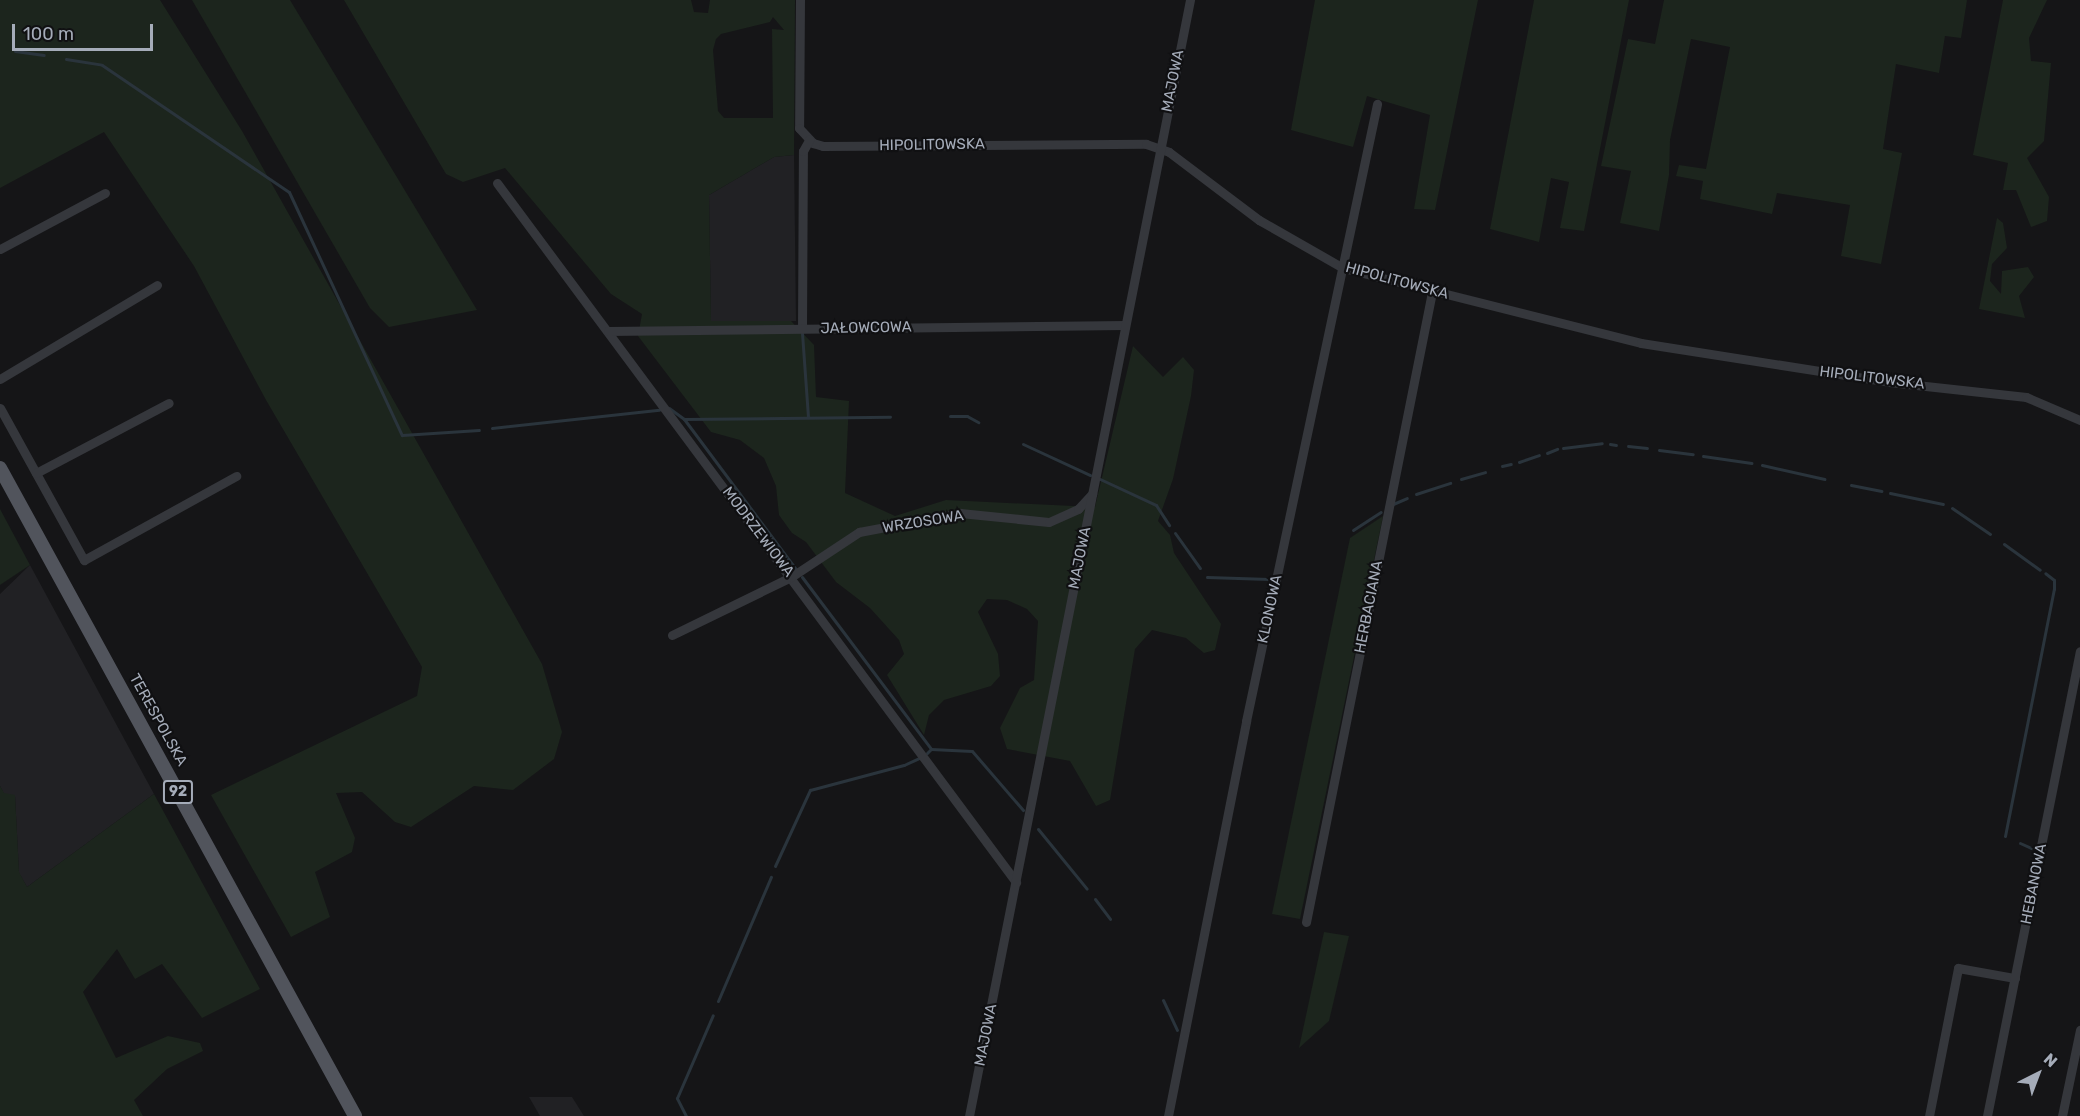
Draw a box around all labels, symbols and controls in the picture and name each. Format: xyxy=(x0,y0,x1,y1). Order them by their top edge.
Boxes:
scale bar xyxy=(15,12,156,50)
text: 100 m xyxy=(23,23,74,45)
street label: MAJOWA xyxy=(1158,48,1188,114)
street label: HIPOLITOWSKA xyxy=(879,135,985,155)
street label: HIPOLITOWSKA xyxy=(1344,259,1450,303)
street label: JAŁOWCOWA xyxy=(820,318,912,338)
street label: HIPOLITOWSKA xyxy=(1818,363,1926,393)
street label: MODRZEWIOWA xyxy=(718,483,798,581)
street label: WRZOSOWA xyxy=(881,507,965,537)
street label: MAJOWA xyxy=(1065,525,1095,591)
street label: HERBACIANA xyxy=(1351,559,1387,655)
street label: KLONOWA xyxy=(1254,573,1286,645)
street label: TERESPOLSKA xyxy=(125,671,191,769)
road number: 92 xyxy=(162,781,195,803)
street label: HEBANOWA xyxy=(2017,842,2051,926)
street label: MAJOWA xyxy=(971,1002,1001,1068)
north arrow xyxy=(2008,1044,2068,1104)
text: N xyxy=(2040,1049,2061,1071)

